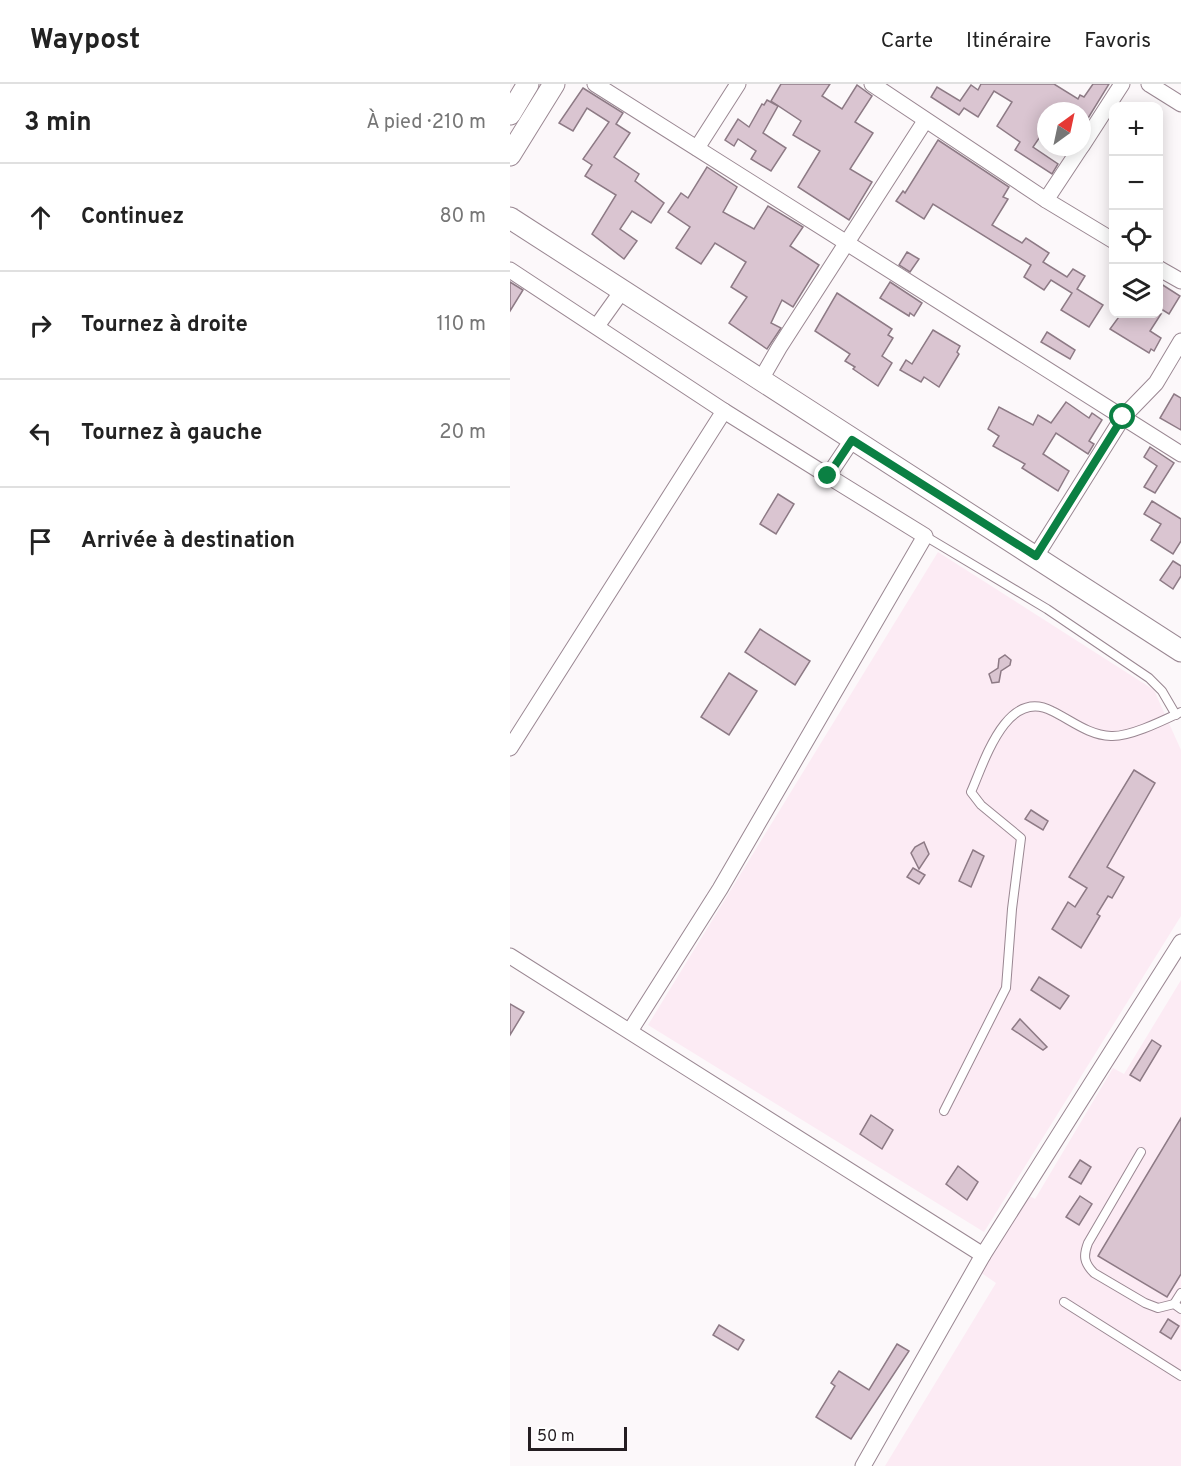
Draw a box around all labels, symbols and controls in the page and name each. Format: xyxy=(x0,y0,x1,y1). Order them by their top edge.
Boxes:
text: Waypost xyxy=(30,23,140,59)
text: Carte xyxy=(881,28,933,55)
text: Itinéraire xyxy=(966,28,1051,55)
text: Favoris xyxy=(1084,28,1151,55)
north arrow xyxy=(1037,102,1091,156)
map controls xyxy=(1109,102,1163,318)
button: + xyxy=(1109,102,1163,156)
text: 3 min xyxy=(24,107,92,140)
text: À pied · 210 m xyxy=(366,110,486,136)
button: − xyxy=(1109,156,1163,210)
icon: ahead xyxy=(24,201,57,234)
text: Continuez xyxy=(81,204,184,231)
text: 80 m xyxy=(440,204,486,230)
button: locate xyxy=(1109,210,1163,264)
button: layers xyxy=(1109,264,1163,318)
icon: right xyxy=(24,309,57,342)
text: Tournez à droite xyxy=(81,312,248,339)
text: 110 m xyxy=(437,312,486,338)
route start xyxy=(1109,403,1135,429)
icon: left xyxy=(24,417,57,450)
text: Tournez à gauche xyxy=(81,420,262,447)
text: 20 m xyxy=(439,420,486,446)
route end xyxy=(814,462,840,488)
icon: arrive xyxy=(24,525,57,558)
text: Arrivée à destination xyxy=(81,528,295,555)
scale bar xyxy=(528,1424,627,1452)
text: 50 m xyxy=(537,1427,575,1447)

